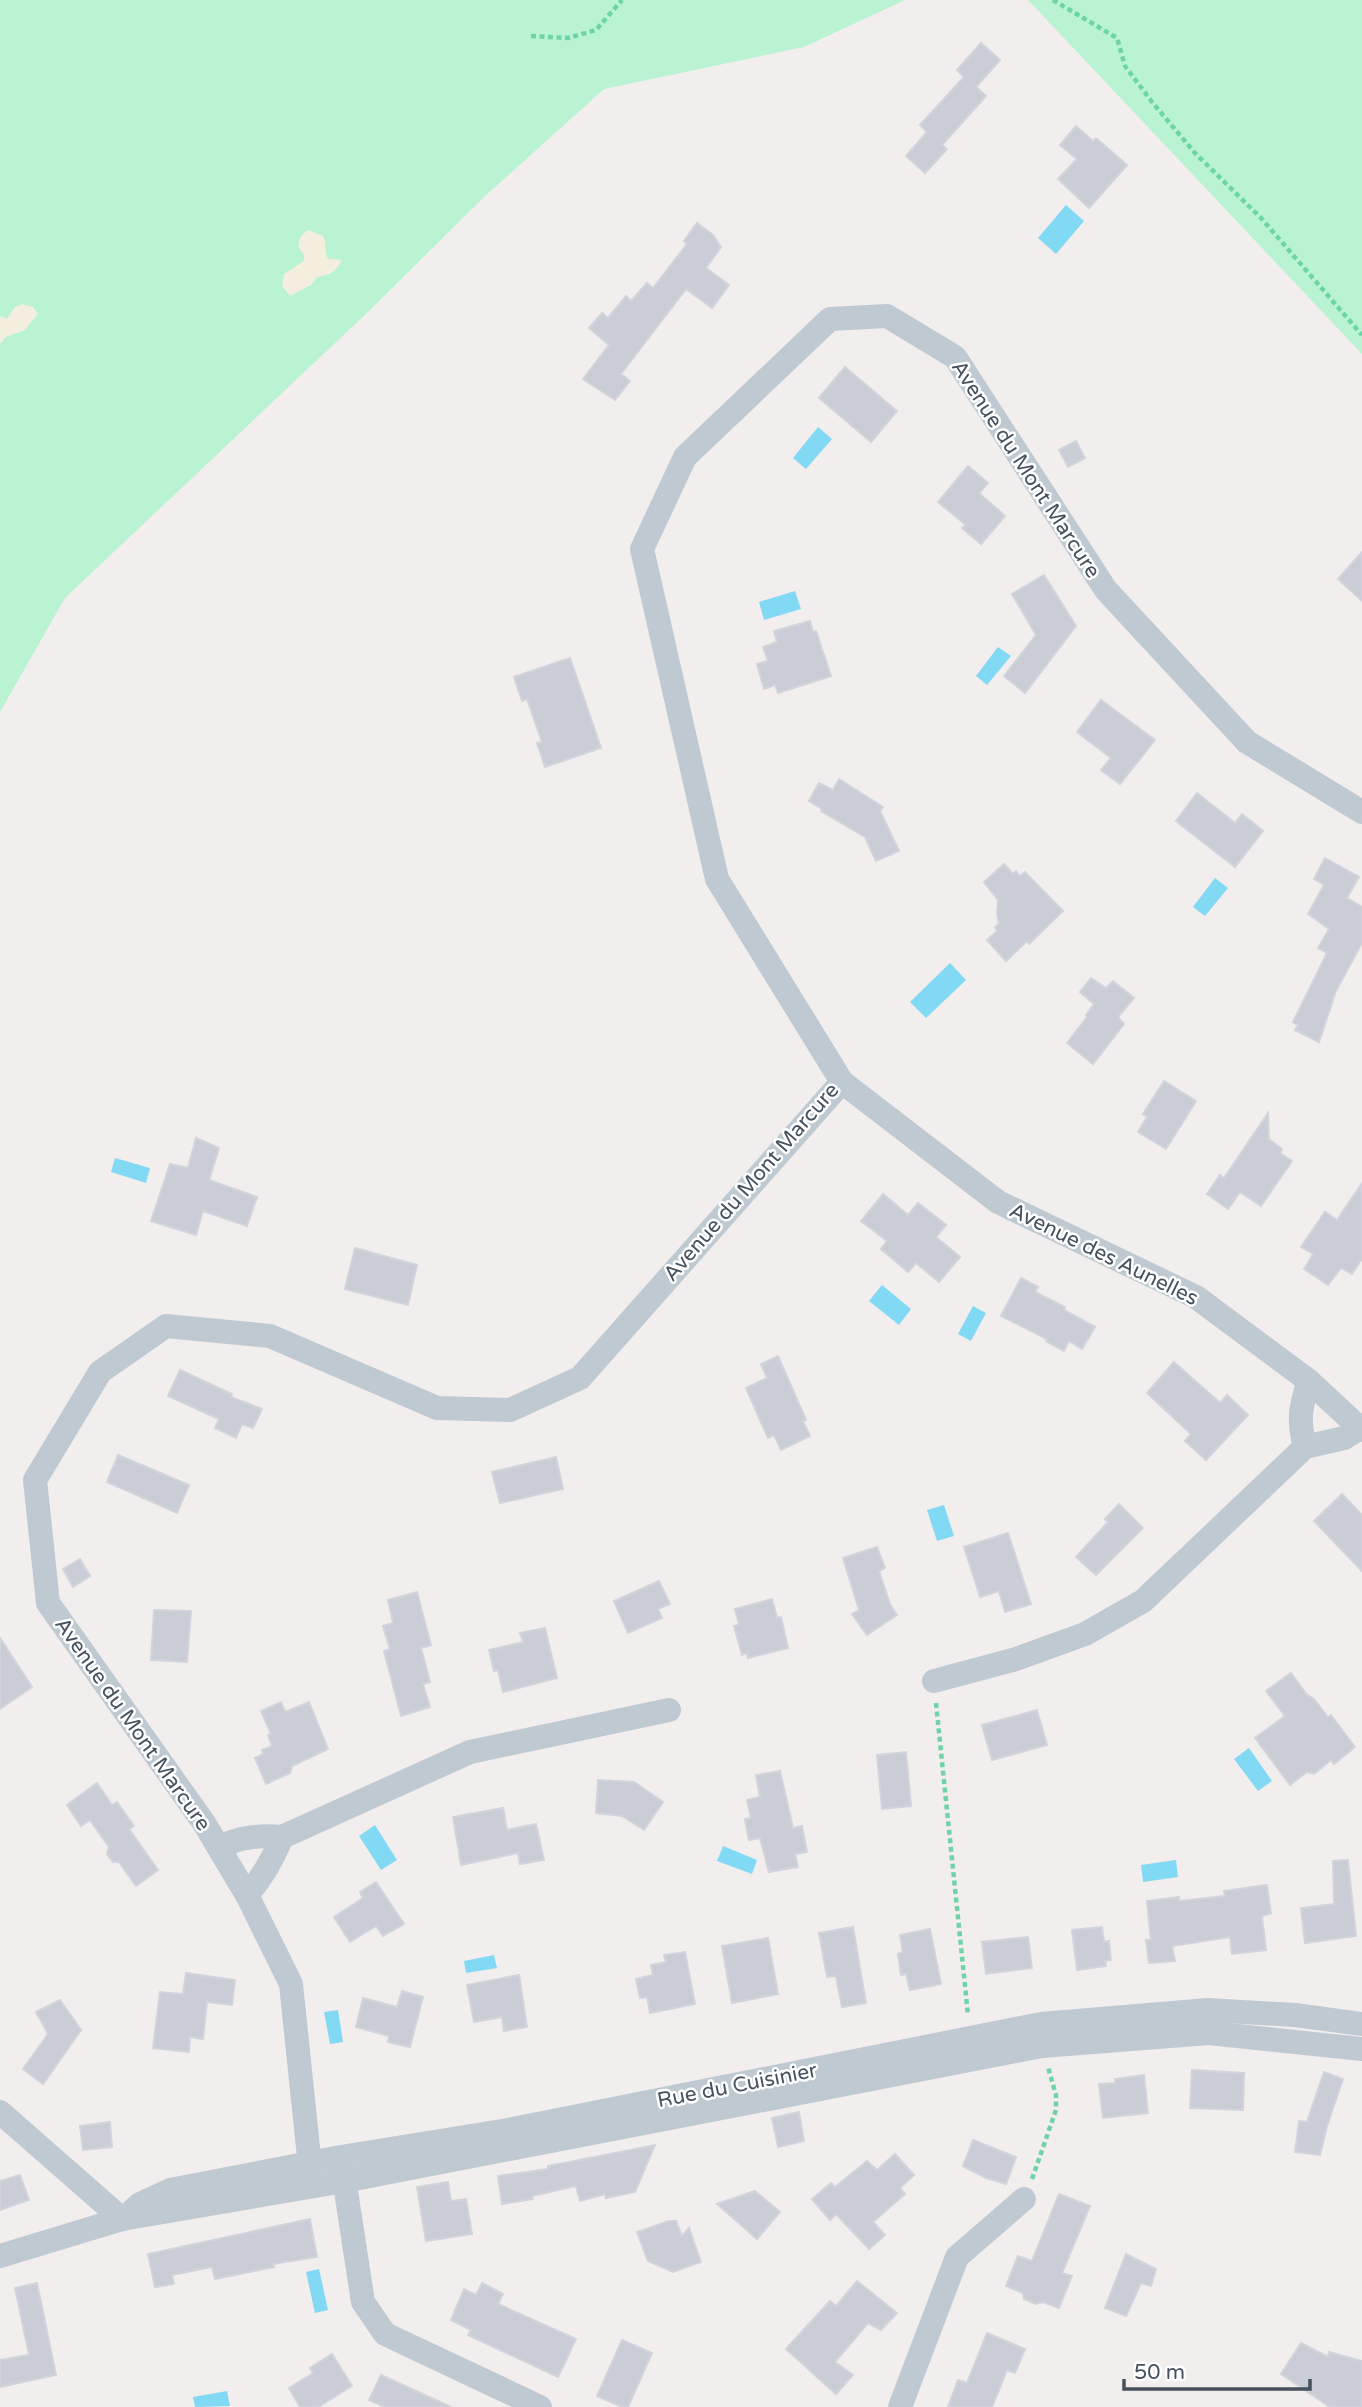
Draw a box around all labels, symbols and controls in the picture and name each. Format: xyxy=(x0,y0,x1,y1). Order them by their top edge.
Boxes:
street label: Avenue du Mont Marcure xyxy=(946,356,1105,583)
street label: Avenue du Mont Marcure xyxy=(659,1078,844,1286)
street label: Avenue des Aunelles xyxy=(1005,1198,1202,1311)
street label: Avenue du Mont Marcure xyxy=(49,1613,216,1836)
street label: Rue du Cuisinier xyxy=(655,2058,819,2113)
scale bar xyxy=(1124,2348,1310,2392)
text: 50 m xyxy=(1134,2360,1185,2385)

